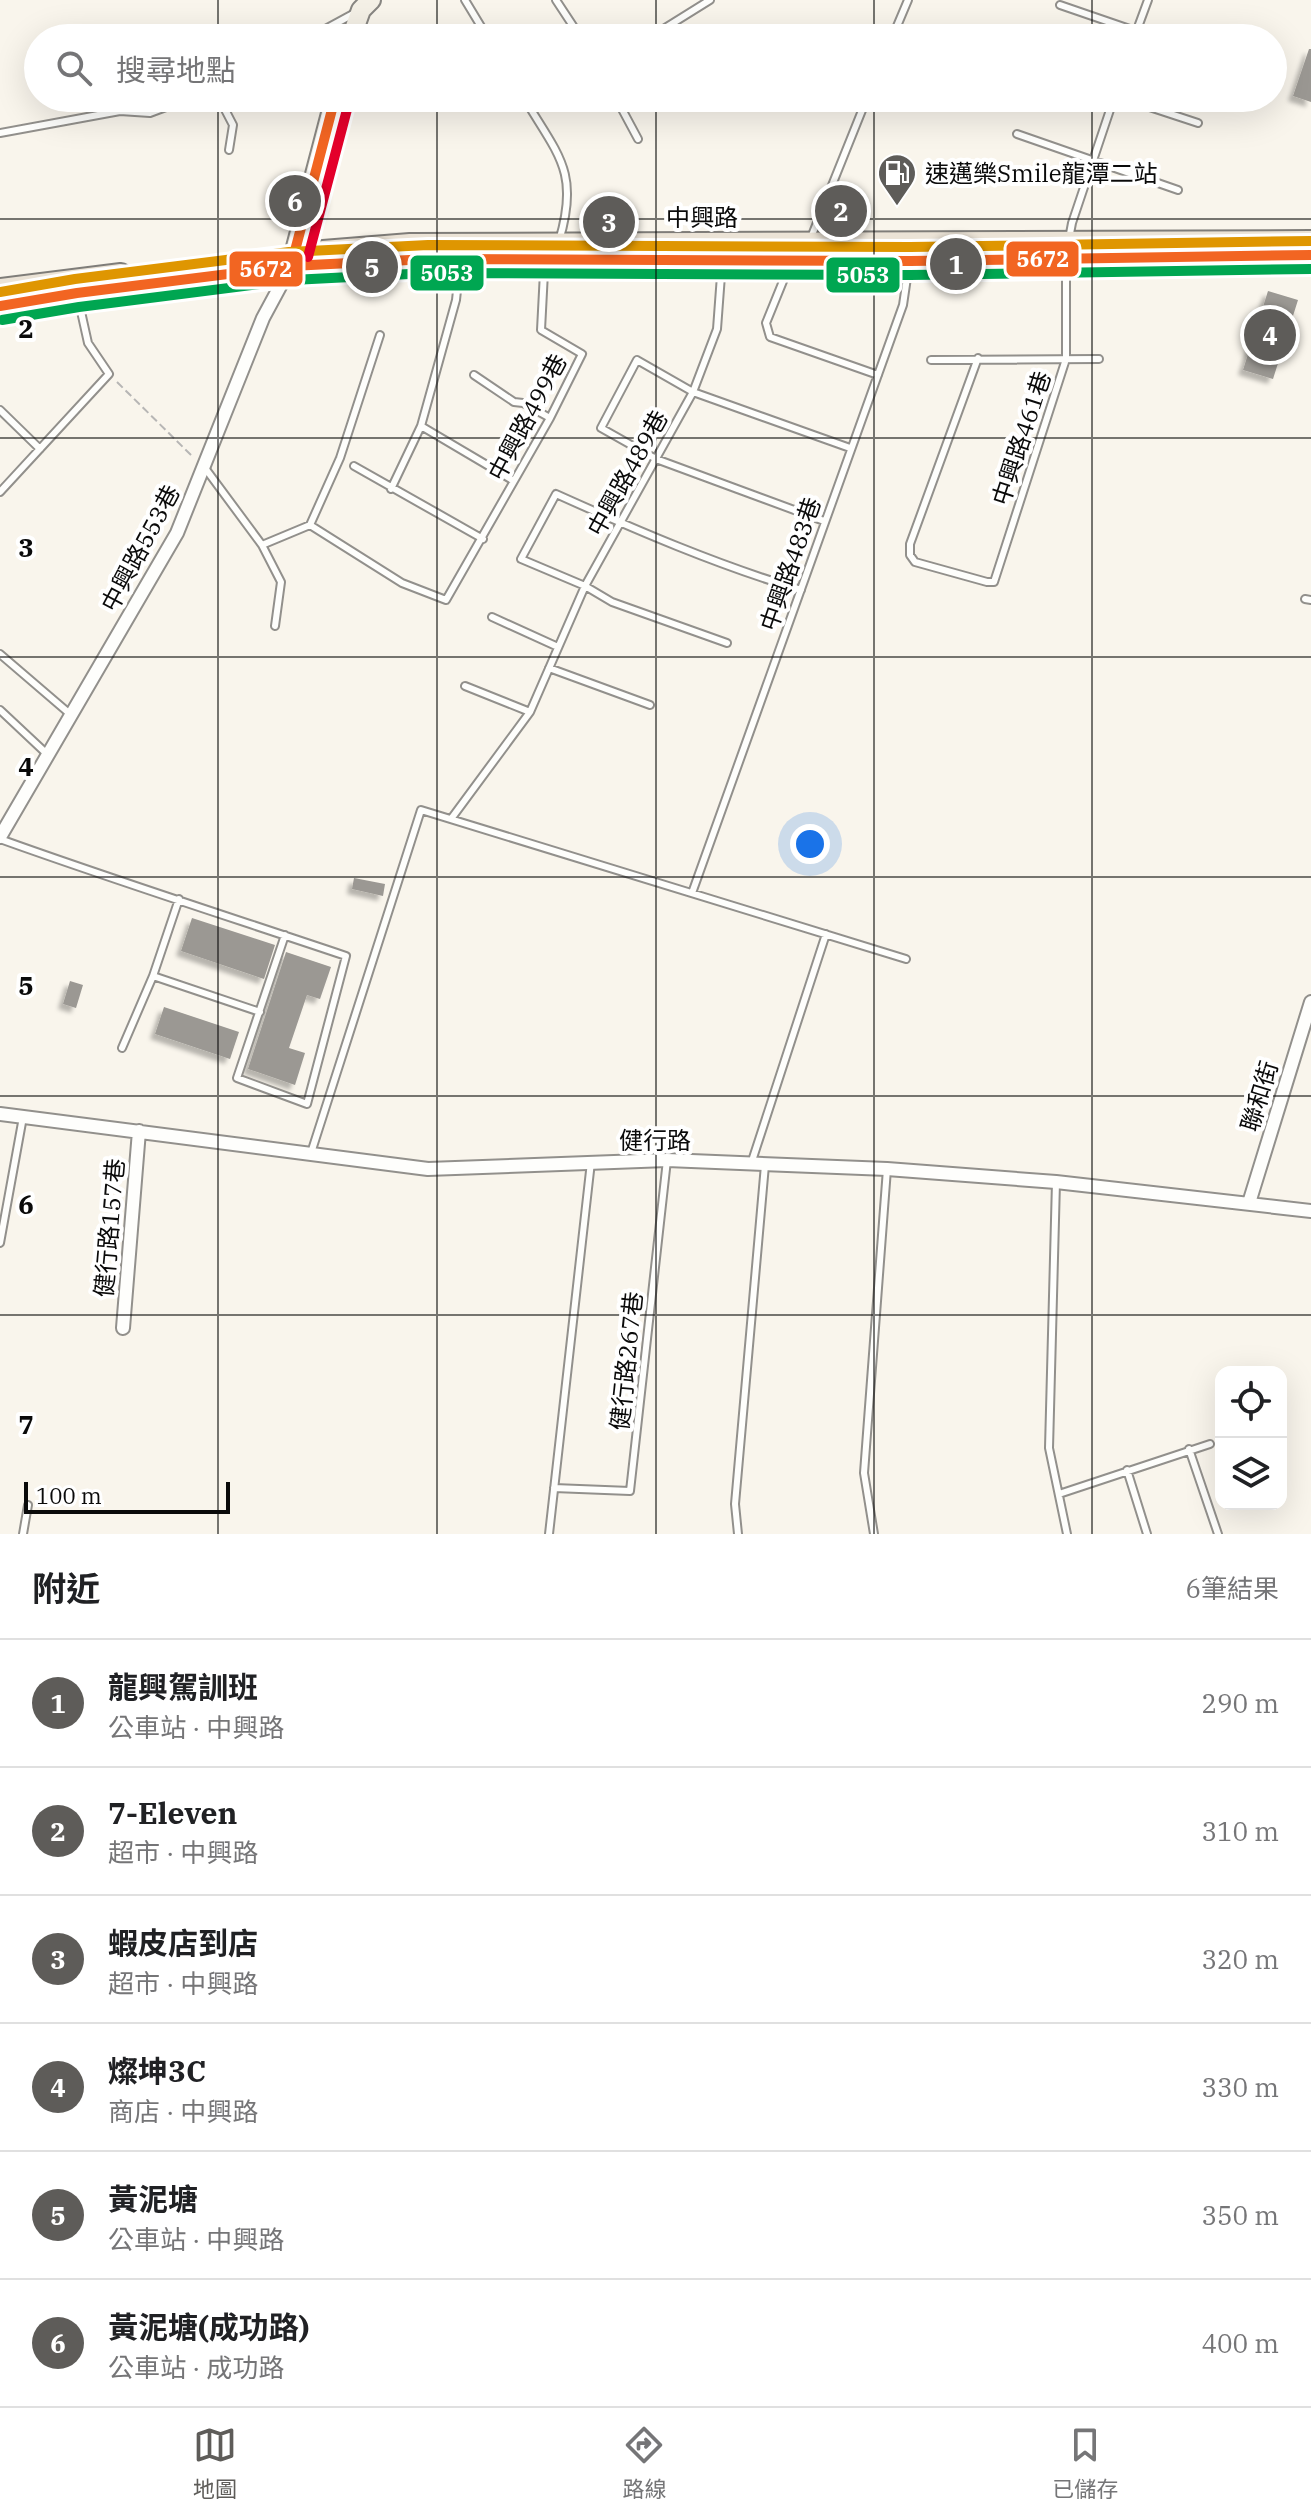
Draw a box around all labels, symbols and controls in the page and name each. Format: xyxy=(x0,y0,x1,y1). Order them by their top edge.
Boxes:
search box xyxy=(24,24,1287,112)
icon: search xyxy=(52,46,96,90)
text: 搜尋地點 xyxy=(116,50,236,89)
fuel station icon: 速邁樂Smile龍潭二站 xyxy=(876,152,918,207)
place label: 速邁樂Smile龍潭二站 xyxy=(925,157,1158,189)
pin: 6 xyxy=(269,171,321,231)
pin: 2 xyxy=(815,181,867,241)
pin: 3 xyxy=(583,192,635,252)
street label: 中興路 xyxy=(666,201,738,233)
pin: 1 xyxy=(930,234,982,294)
pin: 5 xyxy=(346,237,398,297)
line badge: 5672 xyxy=(1005,240,1080,278)
text: 5672 xyxy=(1017,244,1069,273)
line badge: 5672 xyxy=(228,250,304,288)
text: 5672 xyxy=(240,254,292,283)
line badge: 5053 xyxy=(409,254,485,292)
line badge: 5053 xyxy=(825,256,901,294)
text: 5053 xyxy=(421,258,473,287)
text: 5053 xyxy=(837,260,889,289)
pin: 4 xyxy=(1244,305,1296,365)
text: 2 xyxy=(18,311,34,345)
street label: 中興路499巷 xyxy=(480,348,574,486)
street label: 中興路461巷 xyxy=(984,367,1058,509)
street label: 中興路489巷 xyxy=(579,404,675,542)
street label: 中興路553巷 xyxy=(93,479,187,617)
street label: 中興路483巷 xyxy=(752,493,828,635)
text: 3 xyxy=(18,530,34,564)
text: 4 xyxy=(18,749,34,783)
your location xyxy=(790,824,830,864)
text: 5 xyxy=(18,968,34,1002)
street label: 聯和街 xyxy=(1233,1057,1285,1135)
street label: 健行路 xyxy=(619,1124,691,1156)
street label: 健行路157巷 xyxy=(87,1157,131,1299)
text: 6 xyxy=(18,1187,34,1221)
street label: 健行路267巷 xyxy=(603,1290,649,1432)
map controls xyxy=(1215,1366,1287,1510)
button: locate xyxy=(1215,1366,1287,1438)
text: 7 xyxy=(18,1407,34,1441)
button: layers xyxy=(1215,1438,1287,1510)
scale bar xyxy=(24,1478,230,1514)
text: 100 m xyxy=(36,1481,102,1510)
text: 附近 xyxy=(32,1566,100,1610)
text: 6筆結果 xyxy=(1185,1571,1279,1605)
text: 龍興駕訓班 xyxy=(108,1667,258,1706)
text: 1 xyxy=(50,1686,66,1720)
text: 290 m xyxy=(1201,1686,1279,1720)
text: 公車站 · 中興路 xyxy=(108,1710,285,1744)
text: 7-Eleven xyxy=(108,1793,237,1832)
text: 2 xyxy=(50,1814,66,1848)
text: 310 m xyxy=(1201,1814,1279,1848)
text: 超市 · 中興路 xyxy=(108,1835,259,1869)
text: 蝦皮店到店 xyxy=(108,1923,258,1962)
text: 3 xyxy=(50,1942,66,1976)
text: 320 m xyxy=(1201,1942,1279,1976)
text: 超市 · 中興路 xyxy=(108,1966,259,2000)
text: 燦坤3C xyxy=(108,2051,206,2090)
text: 4 xyxy=(50,2070,66,2104)
text: 330 m xyxy=(1201,2070,1279,2104)
text: 商店 · 中興路 xyxy=(108,2094,259,2128)
text: 黃泥塘 xyxy=(108,2179,198,2218)
text: 5 xyxy=(50,2198,66,2232)
text: 350 m xyxy=(1201,2198,1279,2232)
text: 公車站 · 中興路 xyxy=(108,2222,285,2256)
text: 黃泥塘(成功路) xyxy=(108,2307,309,2346)
text: 6 xyxy=(50,2326,66,2360)
text: 400 m xyxy=(1201,2326,1279,2360)
text: 公車站 · 成功路 xyxy=(108,2350,285,2384)
tab: 地圖 xyxy=(193,2423,237,2503)
tab: 路線 xyxy=(622,2423,666,2503)
tab: 已儲存 xyxy=(1052,2423,1118,2503)

